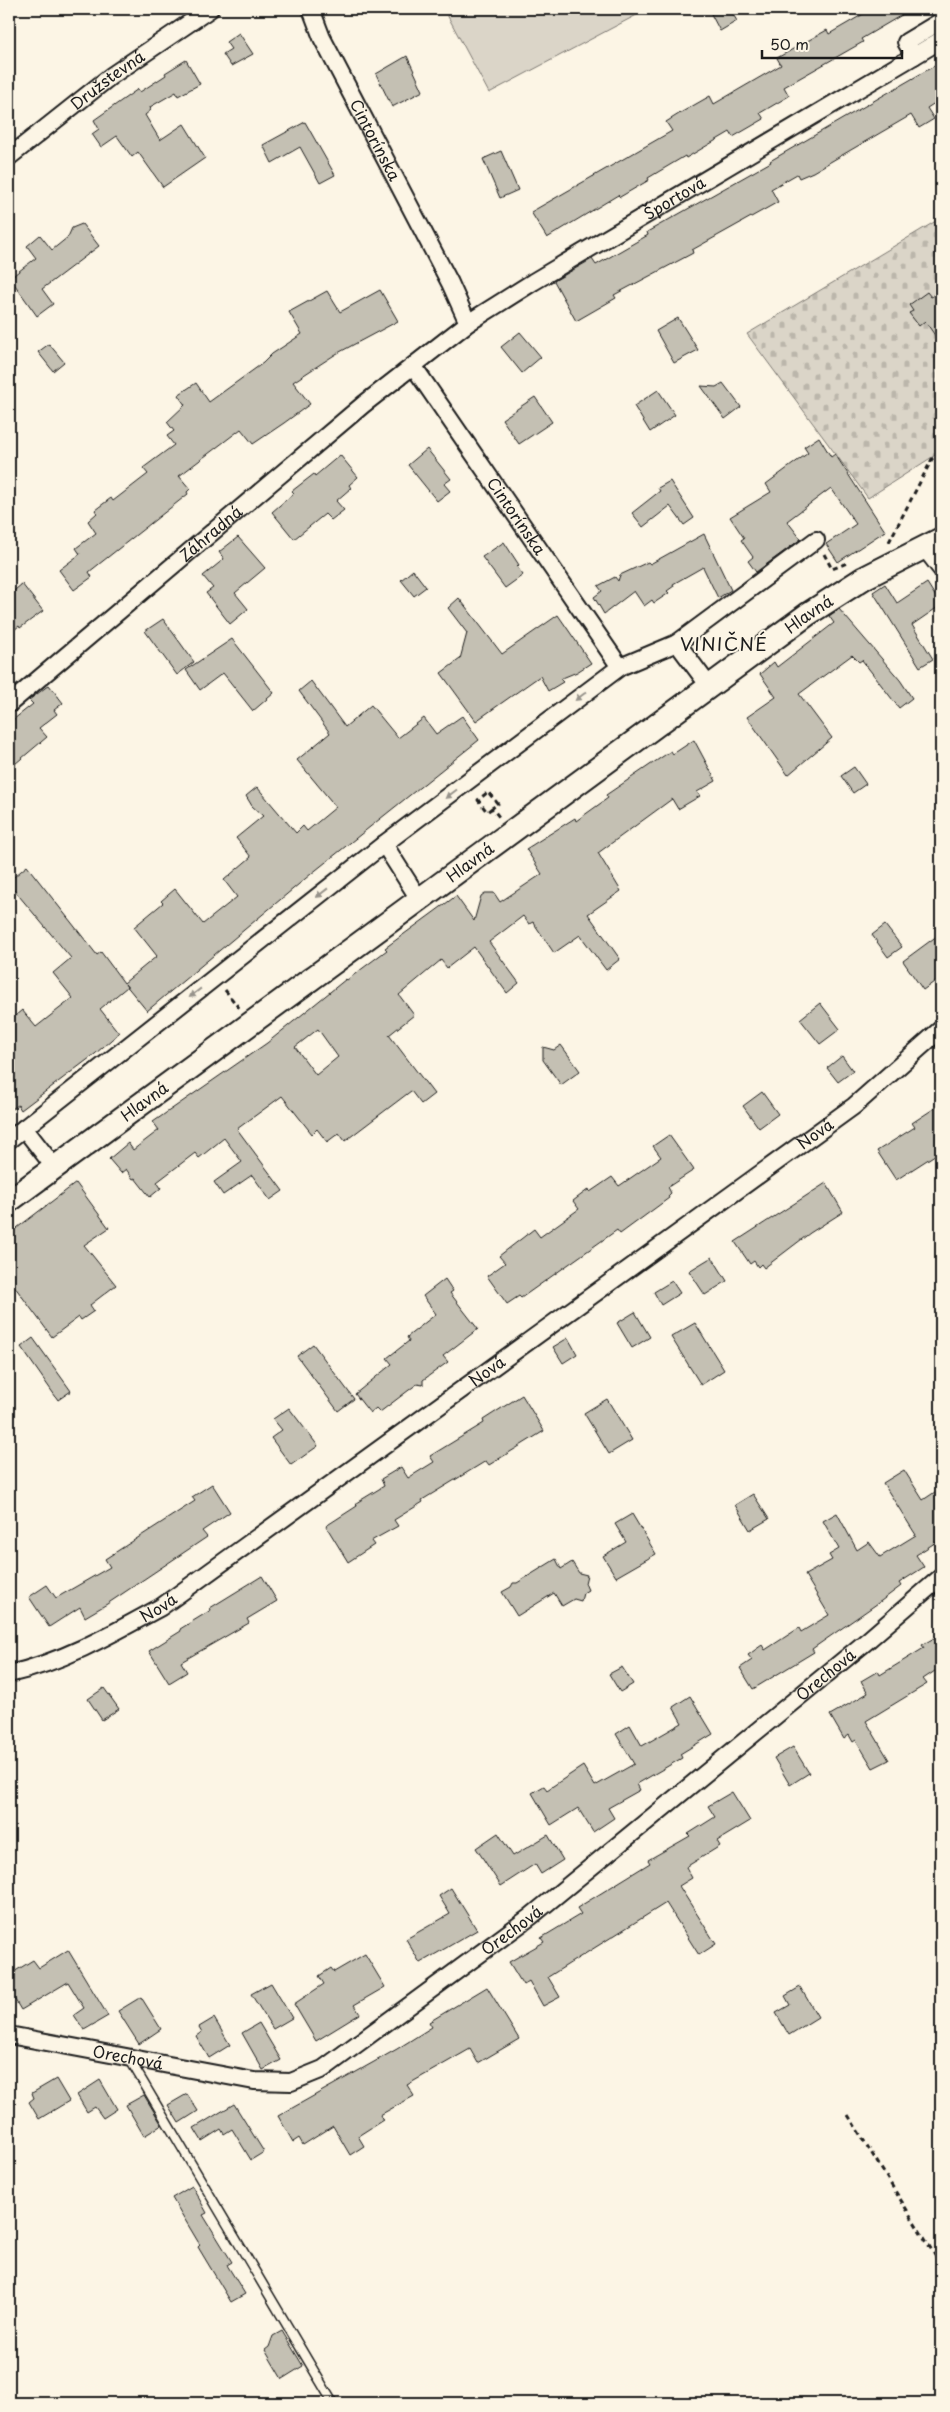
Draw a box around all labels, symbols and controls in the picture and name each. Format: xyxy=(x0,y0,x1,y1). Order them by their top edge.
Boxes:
scale bar xyxy=(762,28,902,60)
text: 50 m xyxy=(770,32,809,55)
street label: Družstevná xyxy=(65,44,149,115)
street label: Cintorínska xyxy=(345,94,408,185)
street label: Športová xyxy=(639,169,710,225)
street label: Cintorínska xyxy=(482,472,553,559)
street label: Záhradná xyxy=(173,499,247,567)
street label: Hlavná xyxy=(779,588,837,639)
district label: VINIČNÉ xyxy=(680,629,768,657)
one-way arrow xyxy=(574,691,588,701)
one-way arrow xyxy=(444,789,458,799)
street label: Hlavná xyxy=(440,836,498,887)
one-way arrow xyxy=(316,887,329,898)
one-way arrow xyxy=(189,988,202,999)
street label: Hlavná xyxy=(115,1075,173,1126)
street label: Nová xyxy=(791,1112,838,1155)
street label: Nová xyxy=(463,1349,510,1392)
street label: Nová xyxy=(135,1586,182,1628)
street label: Orechová xyxy=(790,1642,861,1706)
street label: Orechová xyxy=(475,1899,547,1960)
street label: Orechová xyxy=(91,2038,166,2075)

